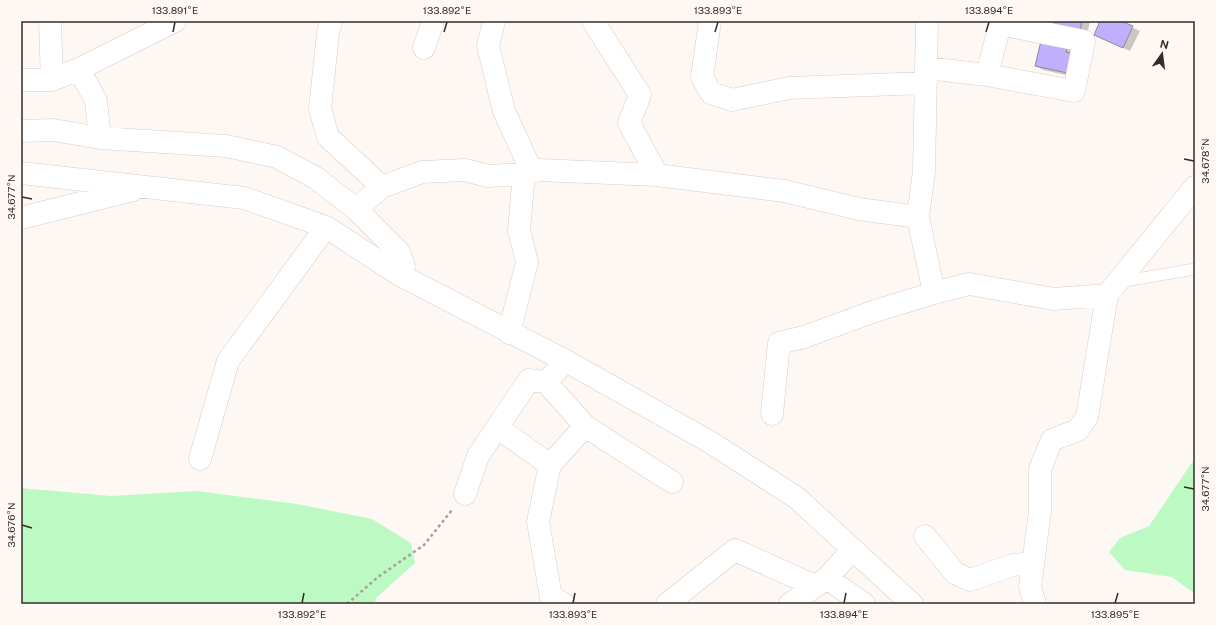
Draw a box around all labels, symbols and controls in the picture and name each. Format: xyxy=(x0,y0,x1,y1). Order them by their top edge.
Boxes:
text: 133.891°E xyxy=(152,4,198,16)
text: 133.892°E xyxy=(423,4,471,16)
text: 133.893°E xyxy=(694,4,742,16)
text: 133.894°E xyxy=(965,4,1013,16)
north arrow xyxy=(1142,34,1182,74)
text: N xyxy=(1159,37,1170,51)
text: 34.678°N xyxy=(1199,138,1211,184)
text: 34.677°N xyxy=(5,174,17,220)
text: 34.677°N xyxy=(1199,466,1211,512)
text: 34.676°N xyxy=(5,502,17,548)
text: 133.892°E xyxy=(278,608,326,620)
text: 133.893°E xyxy=(549,608,597,620)
text: 133.894°E xyxy=(820,608,868,620)
text: 133.895°E xyxy=(1091,608,1139,620)

